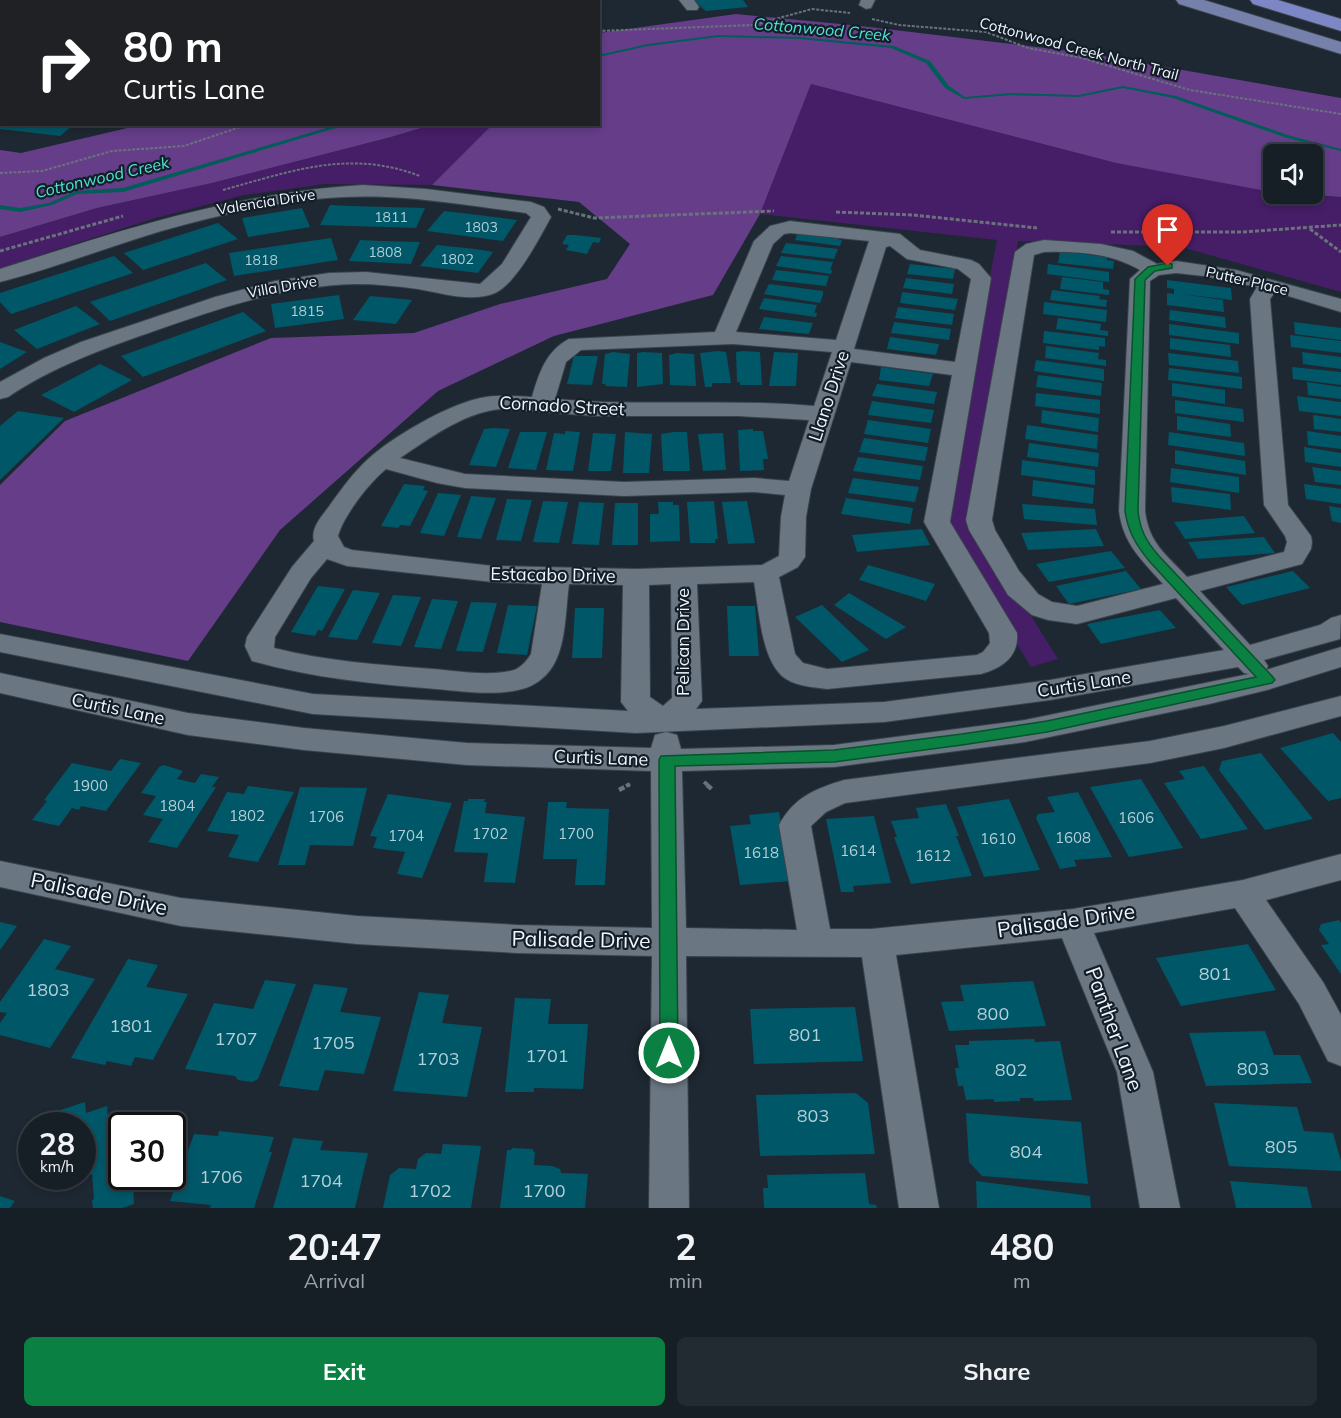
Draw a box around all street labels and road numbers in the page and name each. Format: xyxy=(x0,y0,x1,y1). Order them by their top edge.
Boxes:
street label: Cottonwood Creek North Trail xyxy=(978,13,1181,84)
street label: Valencia Drive xyxy=(215,184,316,219)
street label: Putter Place xyxy=(1204,262,1290,299)
street label: Villa Drive xyxy=(246,271,318,302)
street label: Llano Drive xyxy=(803,348,854,444)
street label: Cornado Street xyxy=(499,391,625,420)
street label: Estacabo Drive xyxy=(490,562,616,587)
street label: Pelican Drive xyxy=(671,588,694,696)
street label: Curtis Lane xyxy=(1035,665,1132,702)
street label: Curtis Lane xyxy=(69,687,167,730)
street label: Curtis Lane xyxy=(553,744,649,771)
street label: Palisade Drive xyxy=(29,866,170,920)
street label: Palisade Drive xyxy=(995,897,1137,943)
street label: Palisade Drive xyxy=(511,925,651,953)
street label: Panther Lane xyxy=(1080,963,1149,1094)

